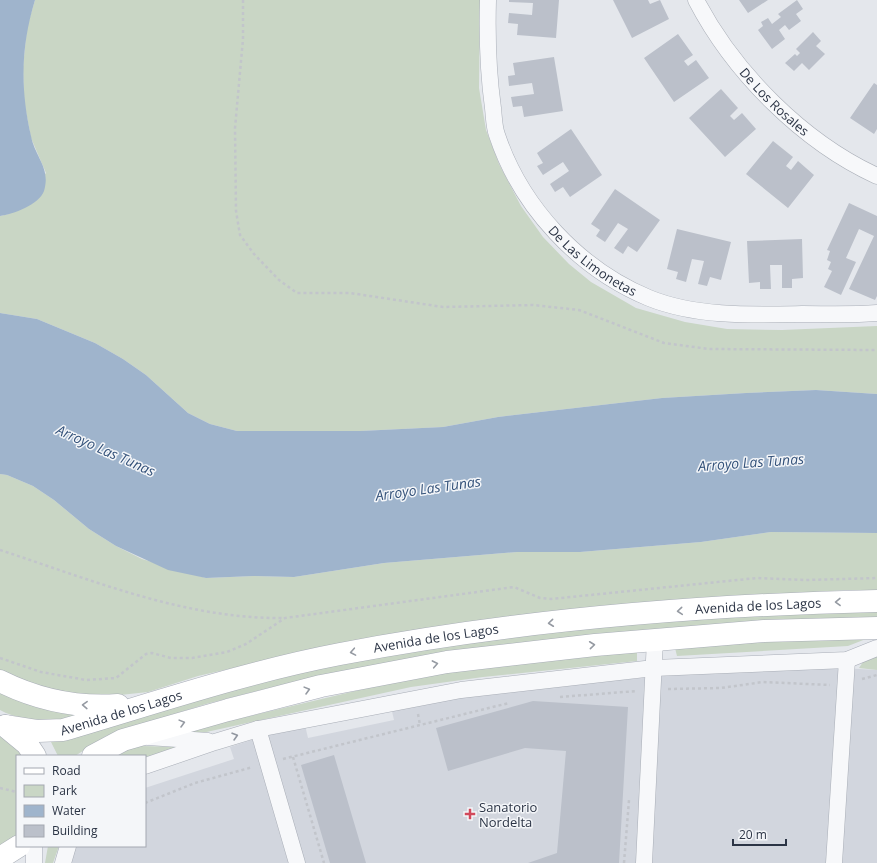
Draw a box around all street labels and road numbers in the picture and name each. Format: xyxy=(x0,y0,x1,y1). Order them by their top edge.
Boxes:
street label: De Los Rosales xyxy=(736,64,813,140)
street label: De Las Limonetas xyxy=(544,221,640,300)
street label: Avenida de los Lagos xyxy=(694,594,822,618)
street label: Avenida de los Lagos xyxy=(372,620,500,657)
street label: Avenida de los Lagos xyxy=(58,686,184,739)

